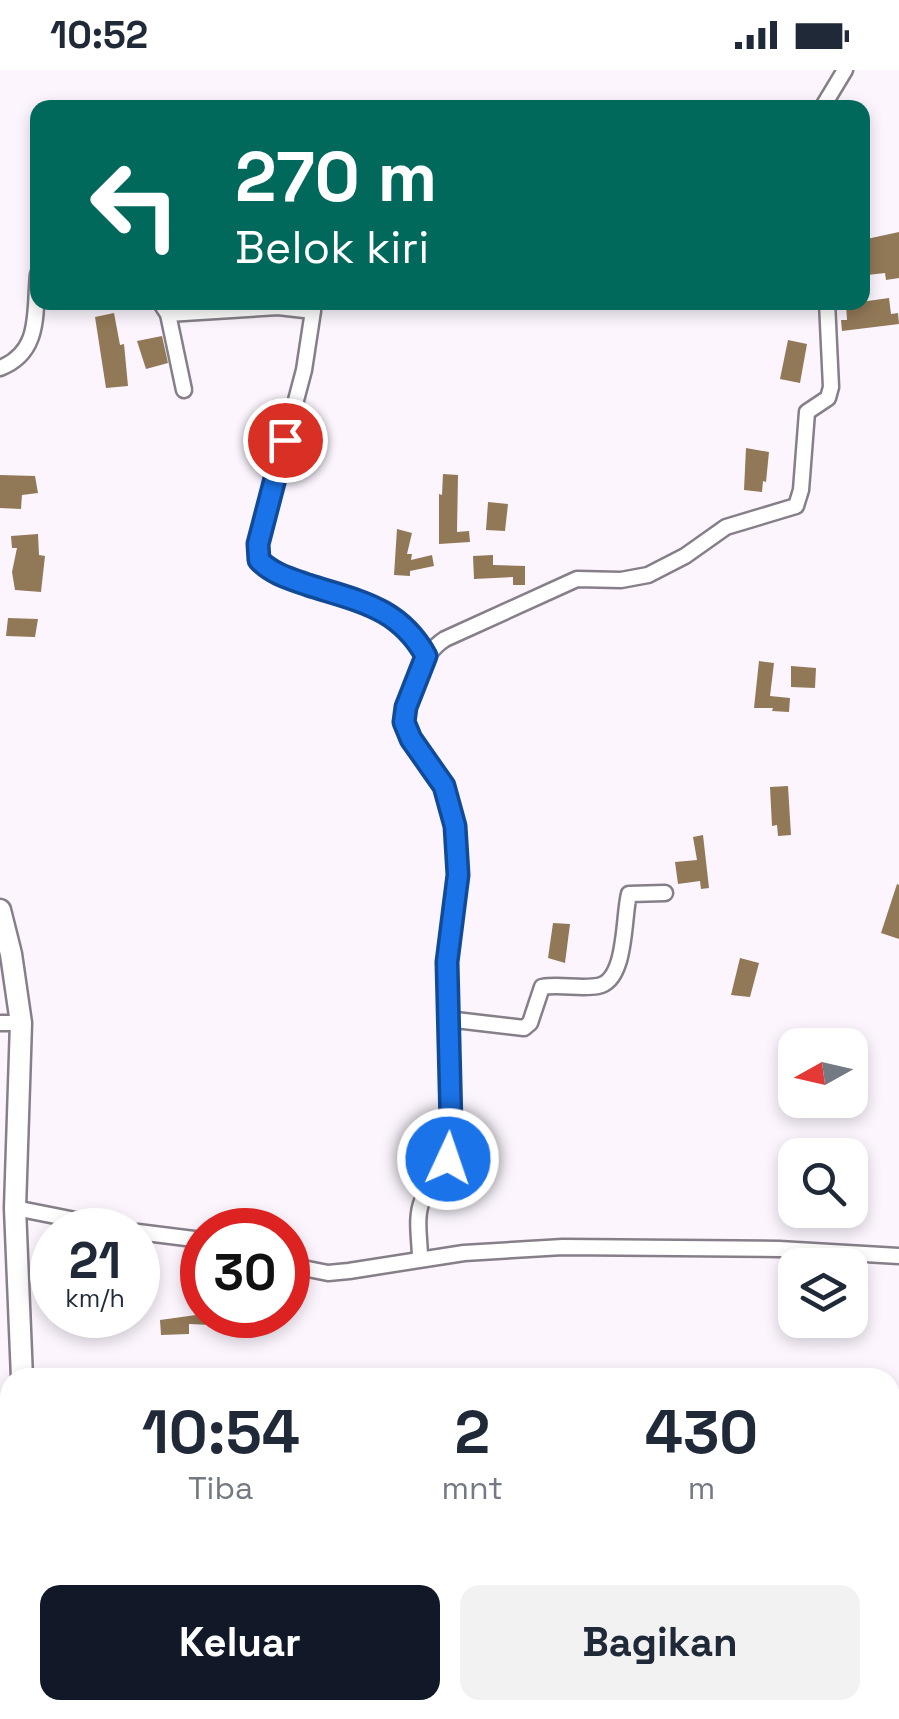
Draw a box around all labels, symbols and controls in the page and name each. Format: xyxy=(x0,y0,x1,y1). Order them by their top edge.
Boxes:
text: 10:52 xyxy=(50,11,148,59)
text: 270 m xyxy=(235,132,437,221)
icon: left xyxy=(70,140,200,270)
text: Belok kiri xyxy=(235,219,429,276)
pin xyxy=(243,398,328,483)
icon: arrive xyxy=(258,413,313,468)
north arrow xyxy=(778,1028,868,1118)
map controls xyxy=(778,1028,868,1338)
position arrow xyxy=(396,1107,500,1211)
button: search xyxy=(778,1138,868,1228)
speed limit sign: 30 xyxy=(180,1208,310,1338)
text: 21 xyxy=(69,1229,121,1293)
button: layers xyxy=(778,1248,868,1338)
text: km/h xyxy=(65,1282,125,1314)
text: 10:54 xyxy=(142,1394,300,1471)
text: 2 xyxy=(454,1394,490,1471)
text: 430 xyxy=(645,1394,758,1471)
text: Tiba xyxy=(188,1468,253,1508)
text: mnt xyxy=(442,1468,503,1508)
text: m xyxy=(688,1468,715,1508)
button: Keluar xyxy=(40,1585,440,1700)
button: Bagikan xyxy=(460,1585,860,1700)

